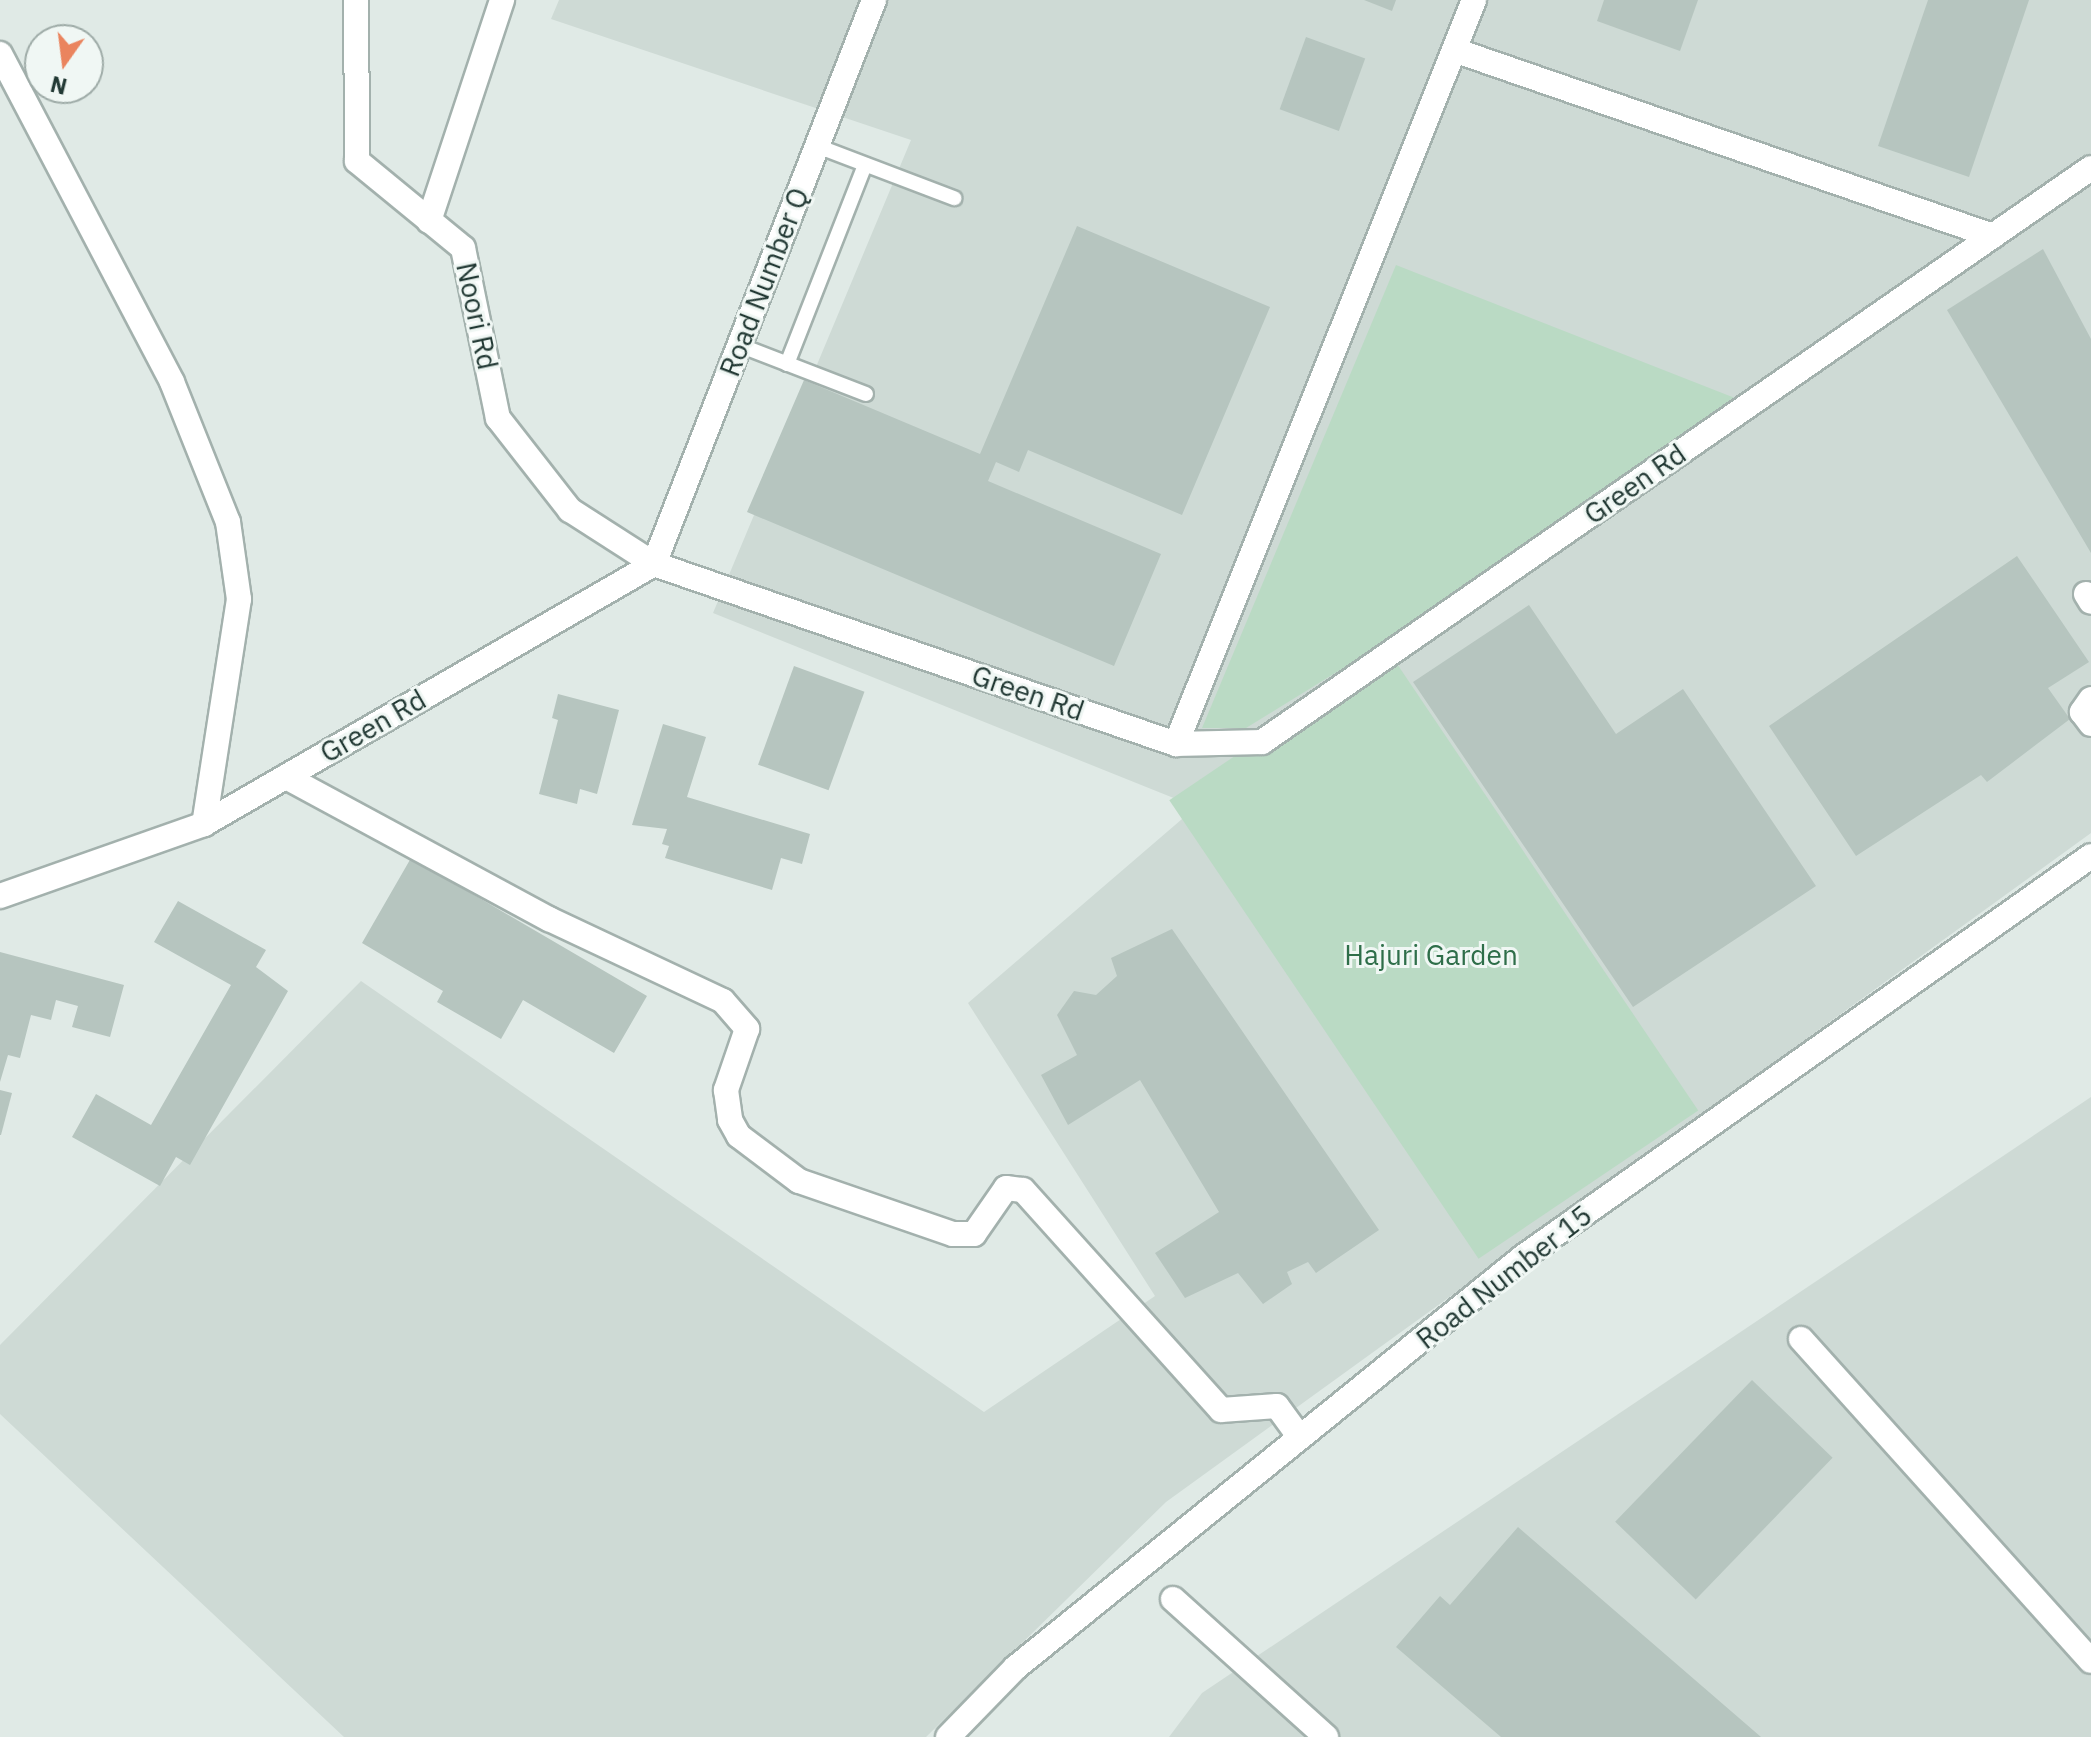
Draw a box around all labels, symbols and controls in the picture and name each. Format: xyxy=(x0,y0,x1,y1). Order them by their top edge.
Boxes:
north arrow xyxy=(24,24,104,104)
text: N xyxy=(47,70,70,102)
street label: Road Number Q xyxy=(713,183,815,381)
street label: Noori Rd xyxy=(449,259,505,373)
street label: Green Rd xyxy=(1578,437,1692,531)
street label: Green Rd xyxy=(967,658,1089,728)
street label: Green Rd xyxy=(314,682,432,770)
park label: Hajuri Garden xyxy=(1344,938,1518,972)
street label: Road Number 15 xyxy=(1410,1198,1598,1356)

